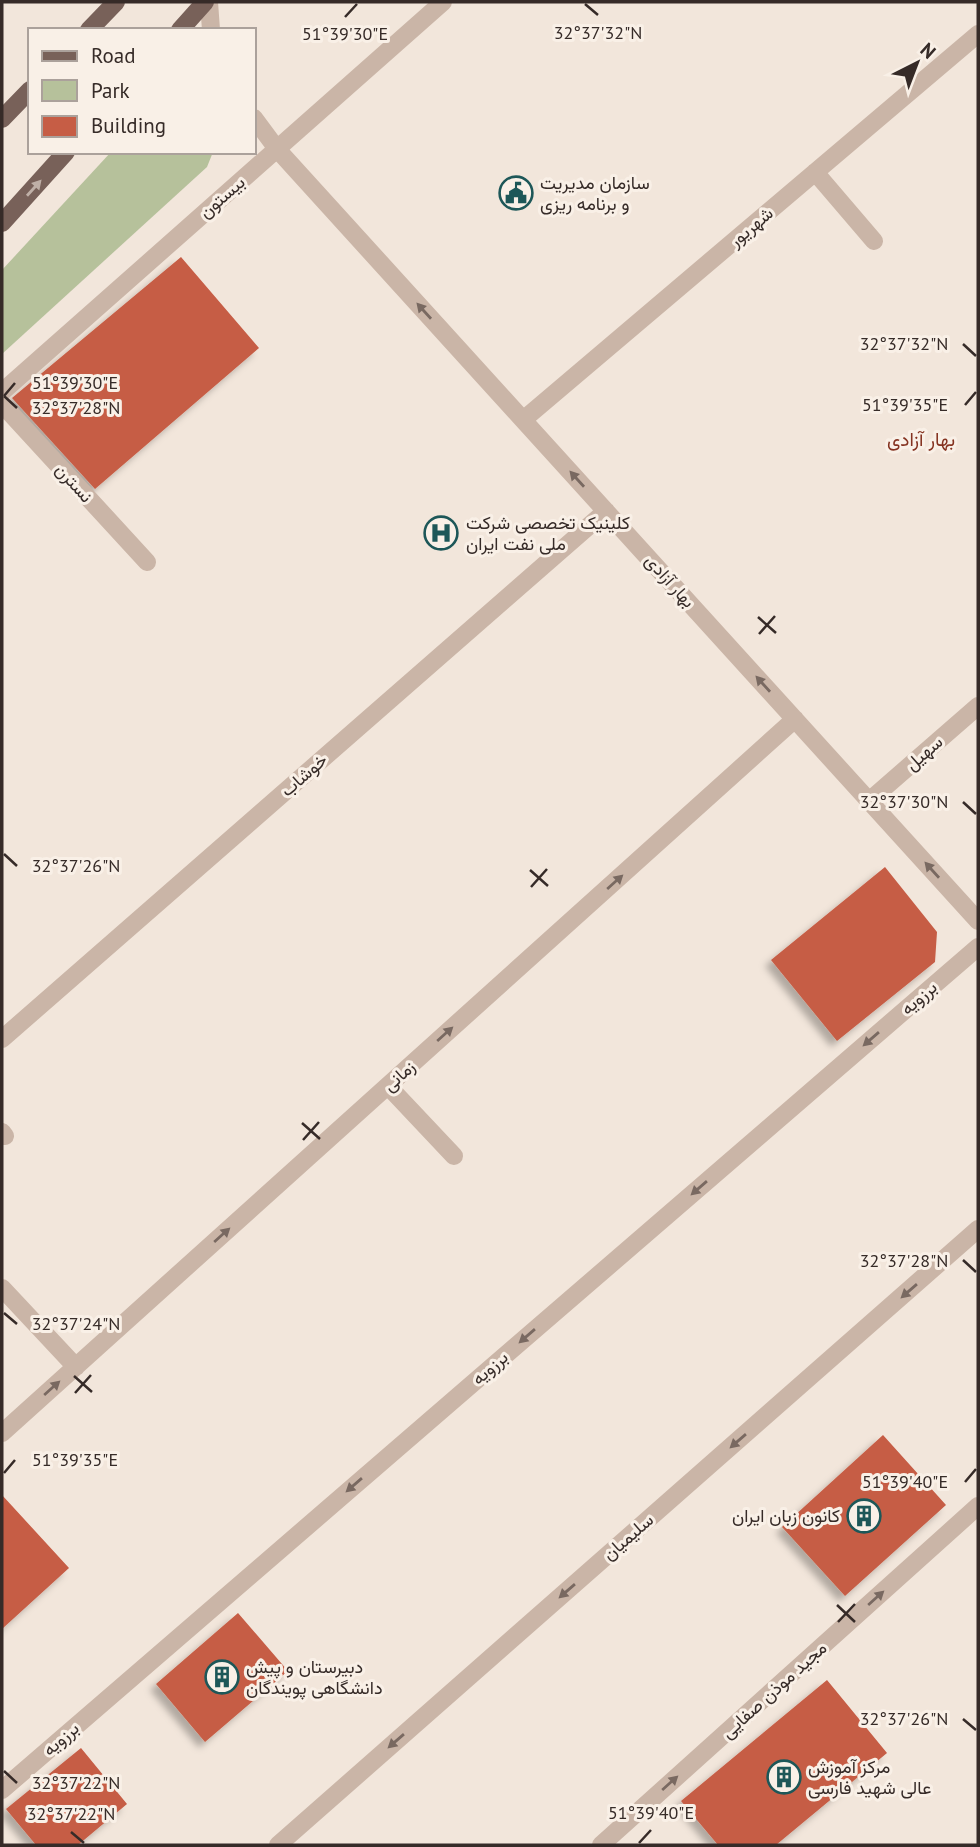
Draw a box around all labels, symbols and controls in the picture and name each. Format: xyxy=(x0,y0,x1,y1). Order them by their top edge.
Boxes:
text: 32°37'32"N xyxy=(554,21,642,44)
text: 51°39'30"E xyxy=(302,22,388,45)
legend xyxy=(28,28,256,154)
north arrow xyxy=(882,28,952,98)
text: N xyxy=(916,37,941,63)
text: Road xyxy=(91,42,135,69)
text: Park xyxy=(91,77,130,104)
text: Building xyxy=(91,112,166,139)
street label: بیستون xyxy=(194,170,249,223)
place label: سازمان مدیریت و برنامه ریزی xyxy=(540,171,650,215)
public building icon: سازمان مدیریت و برنامه ریزی xyxy=(497,174,535,212)
one-way arrow xyxy=(26,179,42,197)
street label: شهریور xyxy=(723,201,778,252)
one-way arrow xyxy=(416,302,432,320)
text: 32°37'32"N xyxy=(860,332,948,355)
text: 51°39'30"E xyxy=(32,371,118,394)
text: 51°39'35"E xyxy=(862,393,948,416)
text: 32°37'28"N xyxy=(32,396,120,419)
district label: بهار آزادی xyxy=(887,427,955,451)
street label: نسترن xyxy=(51,458,98,507)
one-way arrow xyxy=(569,470,585,488)
place label: کلینیک تخصصی شرکت ملی نفت ایران xyxy=(466,511,630,555)
hospital icon: کلینیک تخصصی شرکت ملی نفت ایران xyxy=(422,514,460,552)
street label: بهار آزادی xyxy=(640,549,701,612)
one-way arrow xyxy=(755,675,771,693)
street label: سهیل xyxy=(900,730,947,775)
street label: خوشاب xyxy=(275,748,332,801)
text: 32°37'30"N xyxy=(860,790,948,813)
text: 32°37'26"N xyxy=(32,854,120,877)
one-way arrow xyxy=(925,862,941,879)
one-way arrow xyxy=(606,875,623,890)
street label: برزویه xyxy=(896,976,942,1020)
one-way arrow xyxy=(437,1027,454,1042)
one-way arrow xyxy=(862,1031,880,1047)
street label: زمانی xyxy=(378,1055,420,1096)
one-way arrow xyxy=(690,1180,707,1195)
one-way arrow xyxy=(213,1228,230,1244)
text: 32°37'28"N xyxy=(860,1249,948,1272)
one-way arrow xyxy=(900,1282,917,1298)
text: 32°37'24"N xyxy=(32,1312,120,1335)
one-way arrow xyxy=(518,1328,535,1344)
street label: برزویه xyxy=(467,1346,513,1390)
one-way arrow xyxy=(44,1380,61,1396)
one-way arrow xyxy=(729,1433,747,1449)
text: 51°39'35"E xyxy=(32,1448,118,1471)
text: 51°39'40"E xyxy=(862,1470,948,1493)
one-way arrow xyxy=(346,1477,363,1492)
building icon: کانون زبان ایران xyxy=(845,1497,883,1535)
place label: کانون زبان ایران xyxy=(732,1504,840,1527)
street label: سلیمیان xyxy=(597,1508,658,1565)
one-way arrow xyxy=(558,1583,576,1599)
one-way arrow xyxy=(867,1591,884,1607)
street label: مجید موذن صفایی xyxy=(716,1636,831,1743)
place label: دبیرستان و پیش دانشگاهی پویندگان xyxy=(246,1655,383,1700)
building icon: دبیرستان و پیش دانشگاهی پویندگان xyxy=(203,1658,241,1696)
text: 32°37'26"N xyxy=(860,1707,948,1730)
street label: برزویه xyxy=(38,1717,84,1761)
one-way arrow xyxy=(388,1733,405,1749)
place label: مرکز آموزش عالی شهید فارسی xyxy=(808,1755,931,1799)
building icon: مرکز آموزش عالی شهید فارسی xyxy=(765,1758,803,1796)
text: 32°37'22"N xyxy=(32,1771,120,1794)
one-way arrow xyxy=(661,1775,679,1791)
text: 51°39'40"E xyxy=(608,1801,694,1824)
text: 32°37'22"N xyxy=(27,1802,115,1825)

